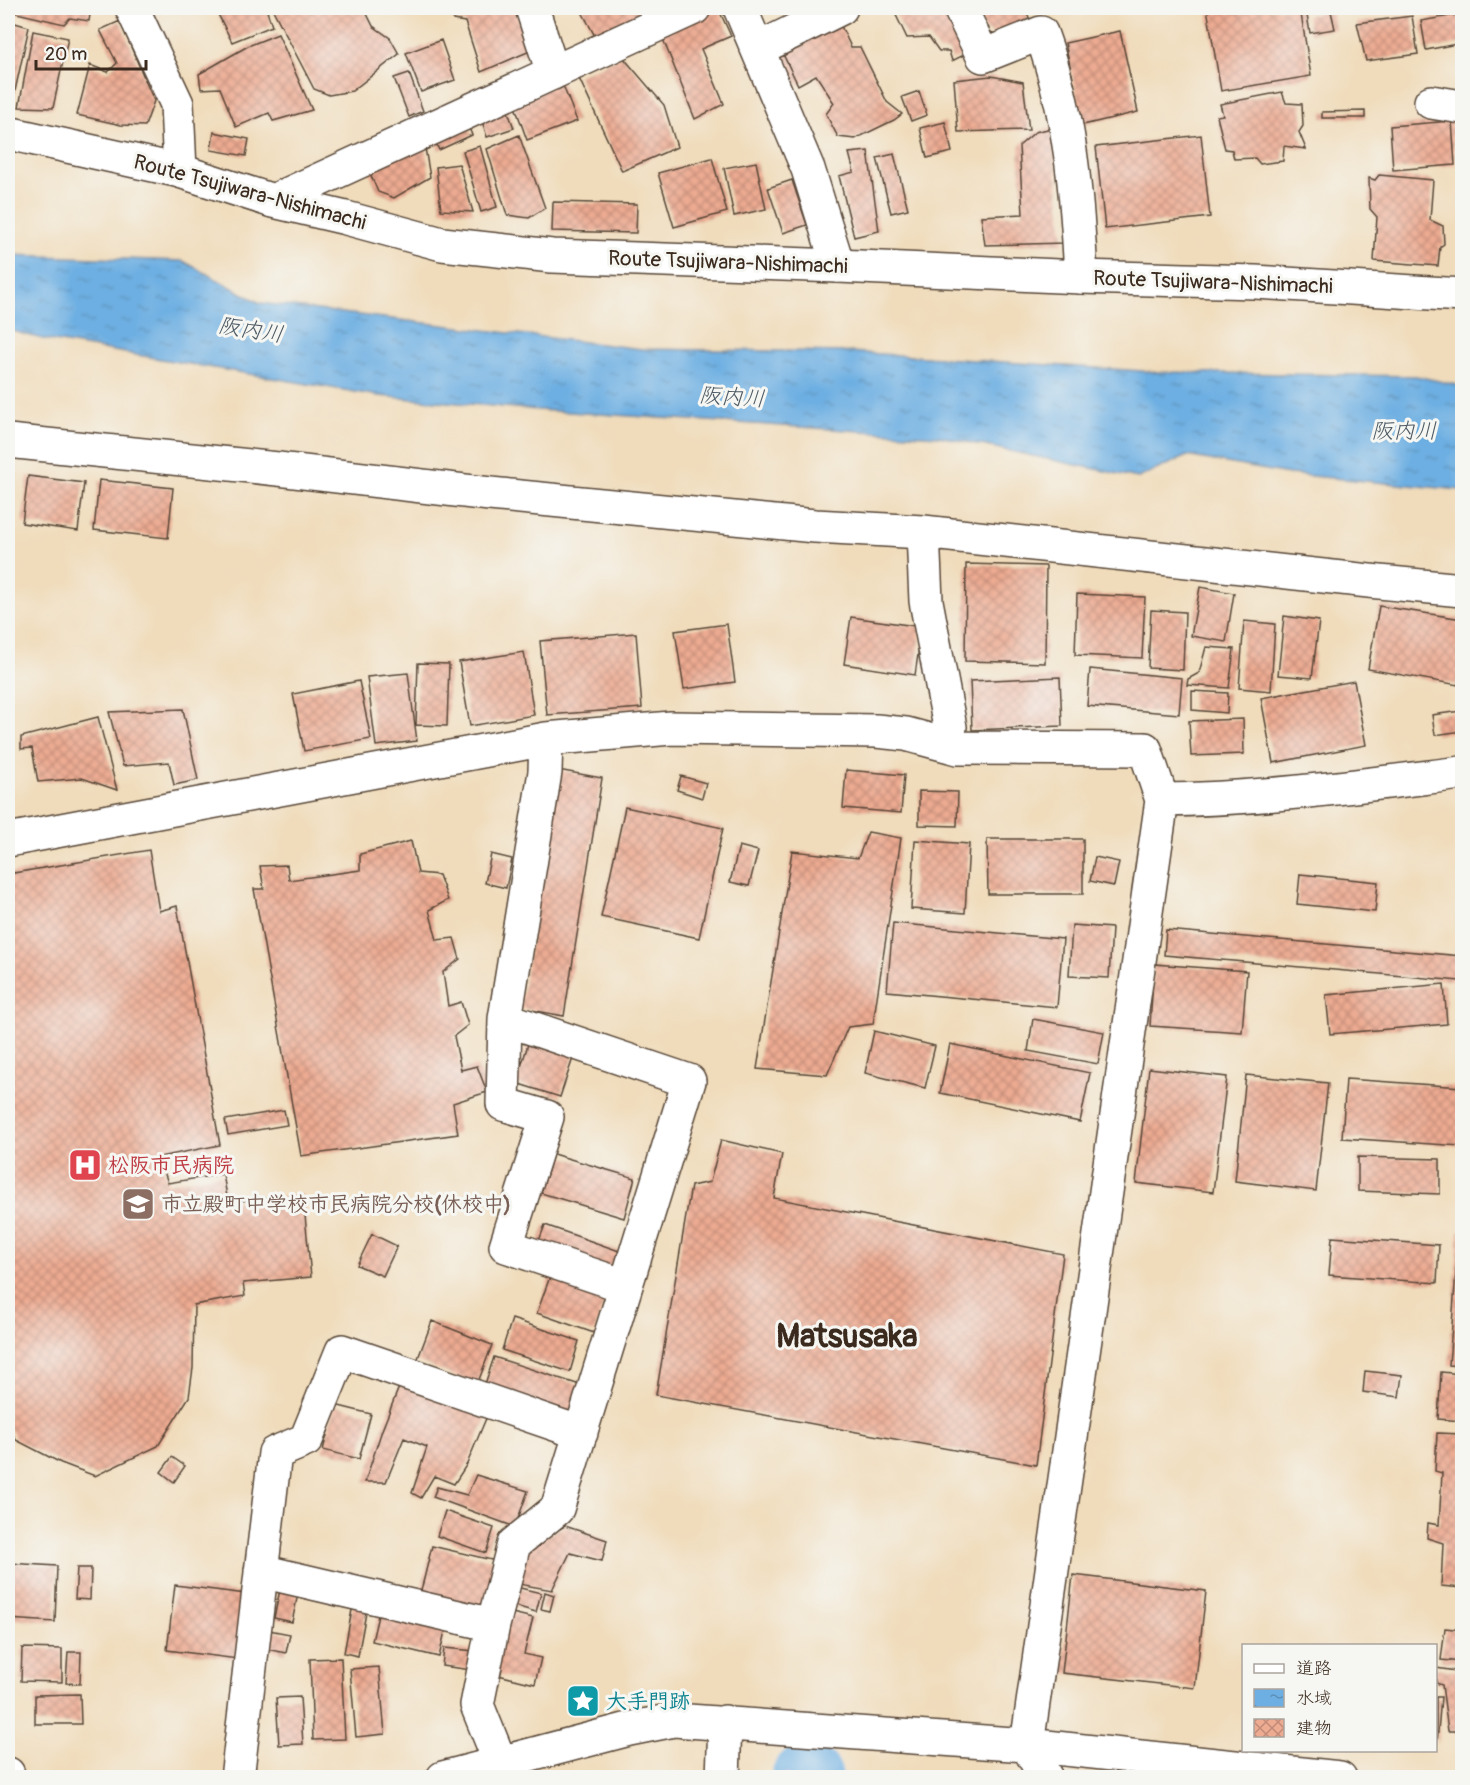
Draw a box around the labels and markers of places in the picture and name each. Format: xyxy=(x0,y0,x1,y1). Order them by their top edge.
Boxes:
hospital icon: 松阪市民病院 xyxy=(67,1147,103,1183)
place label: 松阪市民病院 xyxy=(108,1152,234,1179)
school or university icon: 市立殿町中学校市民病院分校(休校中) xyxy=(120,1186,156,1222)
place label: 市立殿町中学校市民病院分校(休校中) xyxy=(161,1191,511,1218)
place icon: 大手門跡 xyxy=(565,1683,601,1719)
place label: 大手門跡 xyxy=(606,1688,690,1715)

